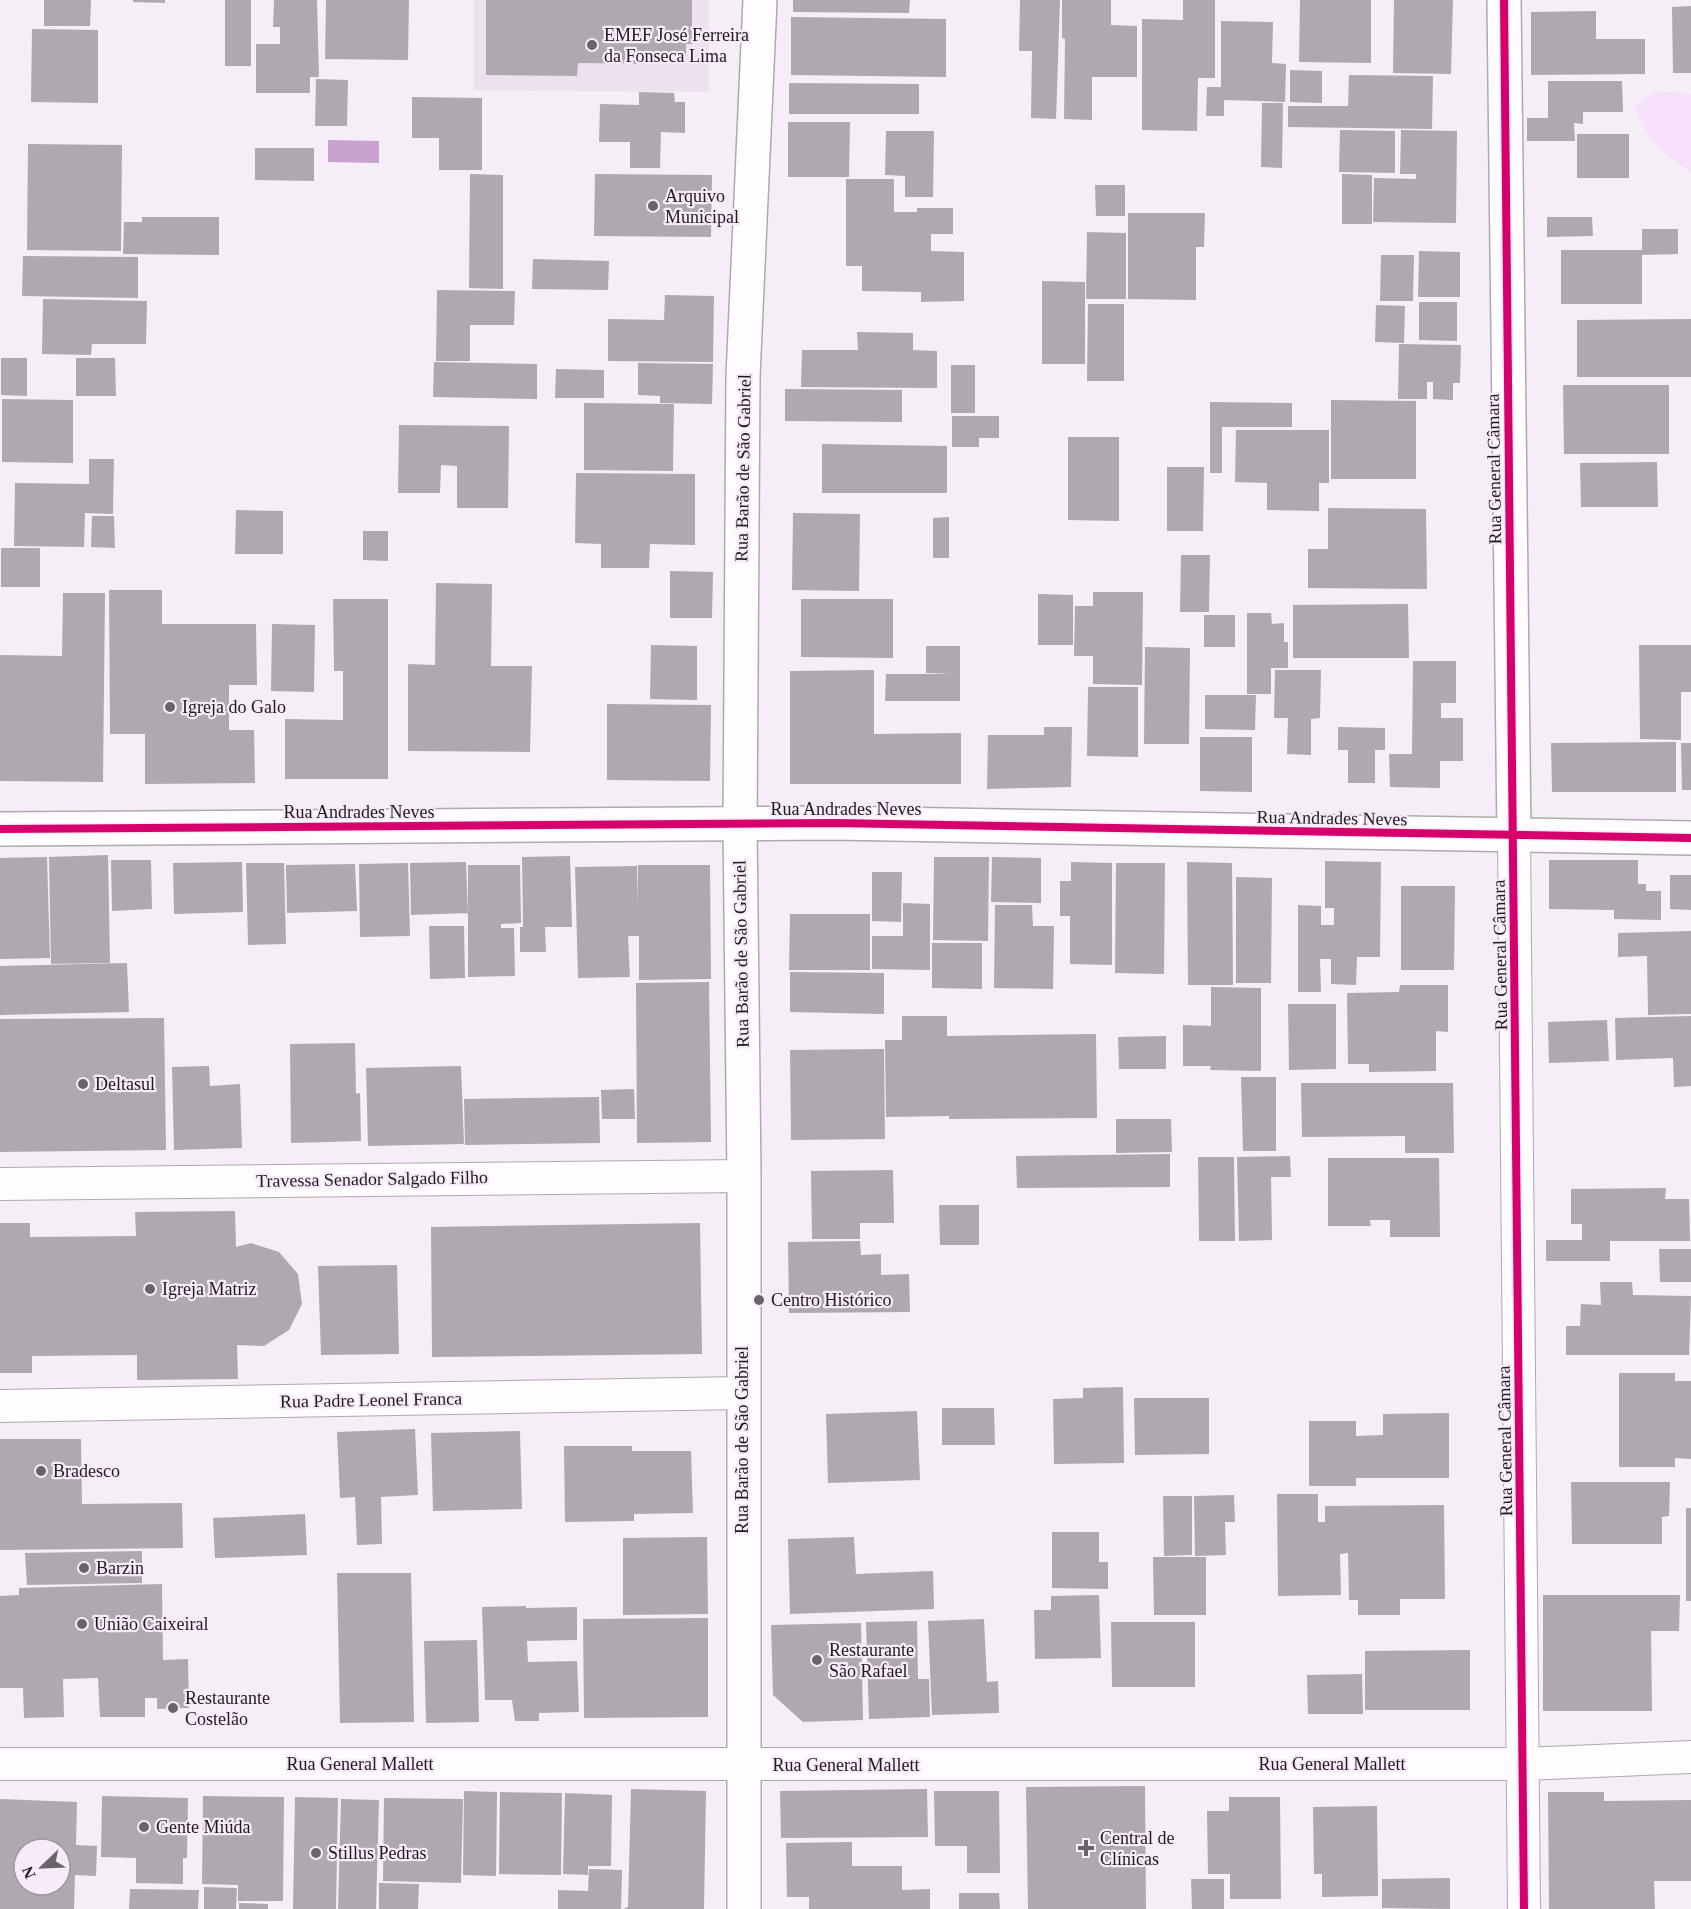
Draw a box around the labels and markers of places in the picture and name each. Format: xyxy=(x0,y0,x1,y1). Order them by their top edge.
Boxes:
place label: EMEF José Ferreira da Fonseca Lima xyxy=(604,25,749,66)
marker: EMEF José Ferreira da Fonseca Lima xyxy=(585,38,599,52)
place label: Arquivo Municipal xyxy=(665,186,739,227)
marker: Arquivo Municipal xyxy=(646,199,660,213)
place label: Igreja do Galo xyxy=(182,697,286,717)
marker: Igreja do Galo xyxy=(163,700,177,714)
place label: Deltasul xyxy=(95,1074,155,1094)
marker: Deltasul xyxy=(76,1077,90,1091)
place label: Igreja Matriz xyxy=(162,1279,256,1299)
marker: Igreja Matriz xyxy=(143,1282,157,1296)
place label: Centro Histórico xyxy=(771,1290,891,1310)
marker: Centro Histórico xyxy=(752,1293,766,1307)
place label: Bradesco xyxy=(53,1461,120,1481)
marker: Bradesco xyxy=(34,1464,48,1478)
place label: Barzin xyxy=(96,1558,144,1578)
marker: Barzin xyxy=(77,1561,91,1575)
place label: União Caixeiral xyxy=(94,1614,208,1634)
marker: União Caixeiral xyxy=(75,1617,89,1631)
place label: Restaurante São Rafael xyxy=(829,1640,914,1681)
marker: Restaurante São Rafael xyxy=(810,1653,824,1667)
place label: Restaurante Costelão xyxy=(185,1688,270,1729)
marker: Restaurante Costelão xyxy=(166,1701,180,1715)
place label: Gente Miúda xyxy=(156,1817,250,1837)
marker: Gente Miúda xyxy=(137,1820,151,1834)
place label: Central de Clínicas xyxy=(1100,1828,1174,1869)
marker: Central de Clínicas xyxy=(1077,1839,1095,1857)
place label: Stillus Pedras xyxy=(328,1843,427,1863)
marker: Stillus Pedras xyxy=(309,1846,323,1860)

